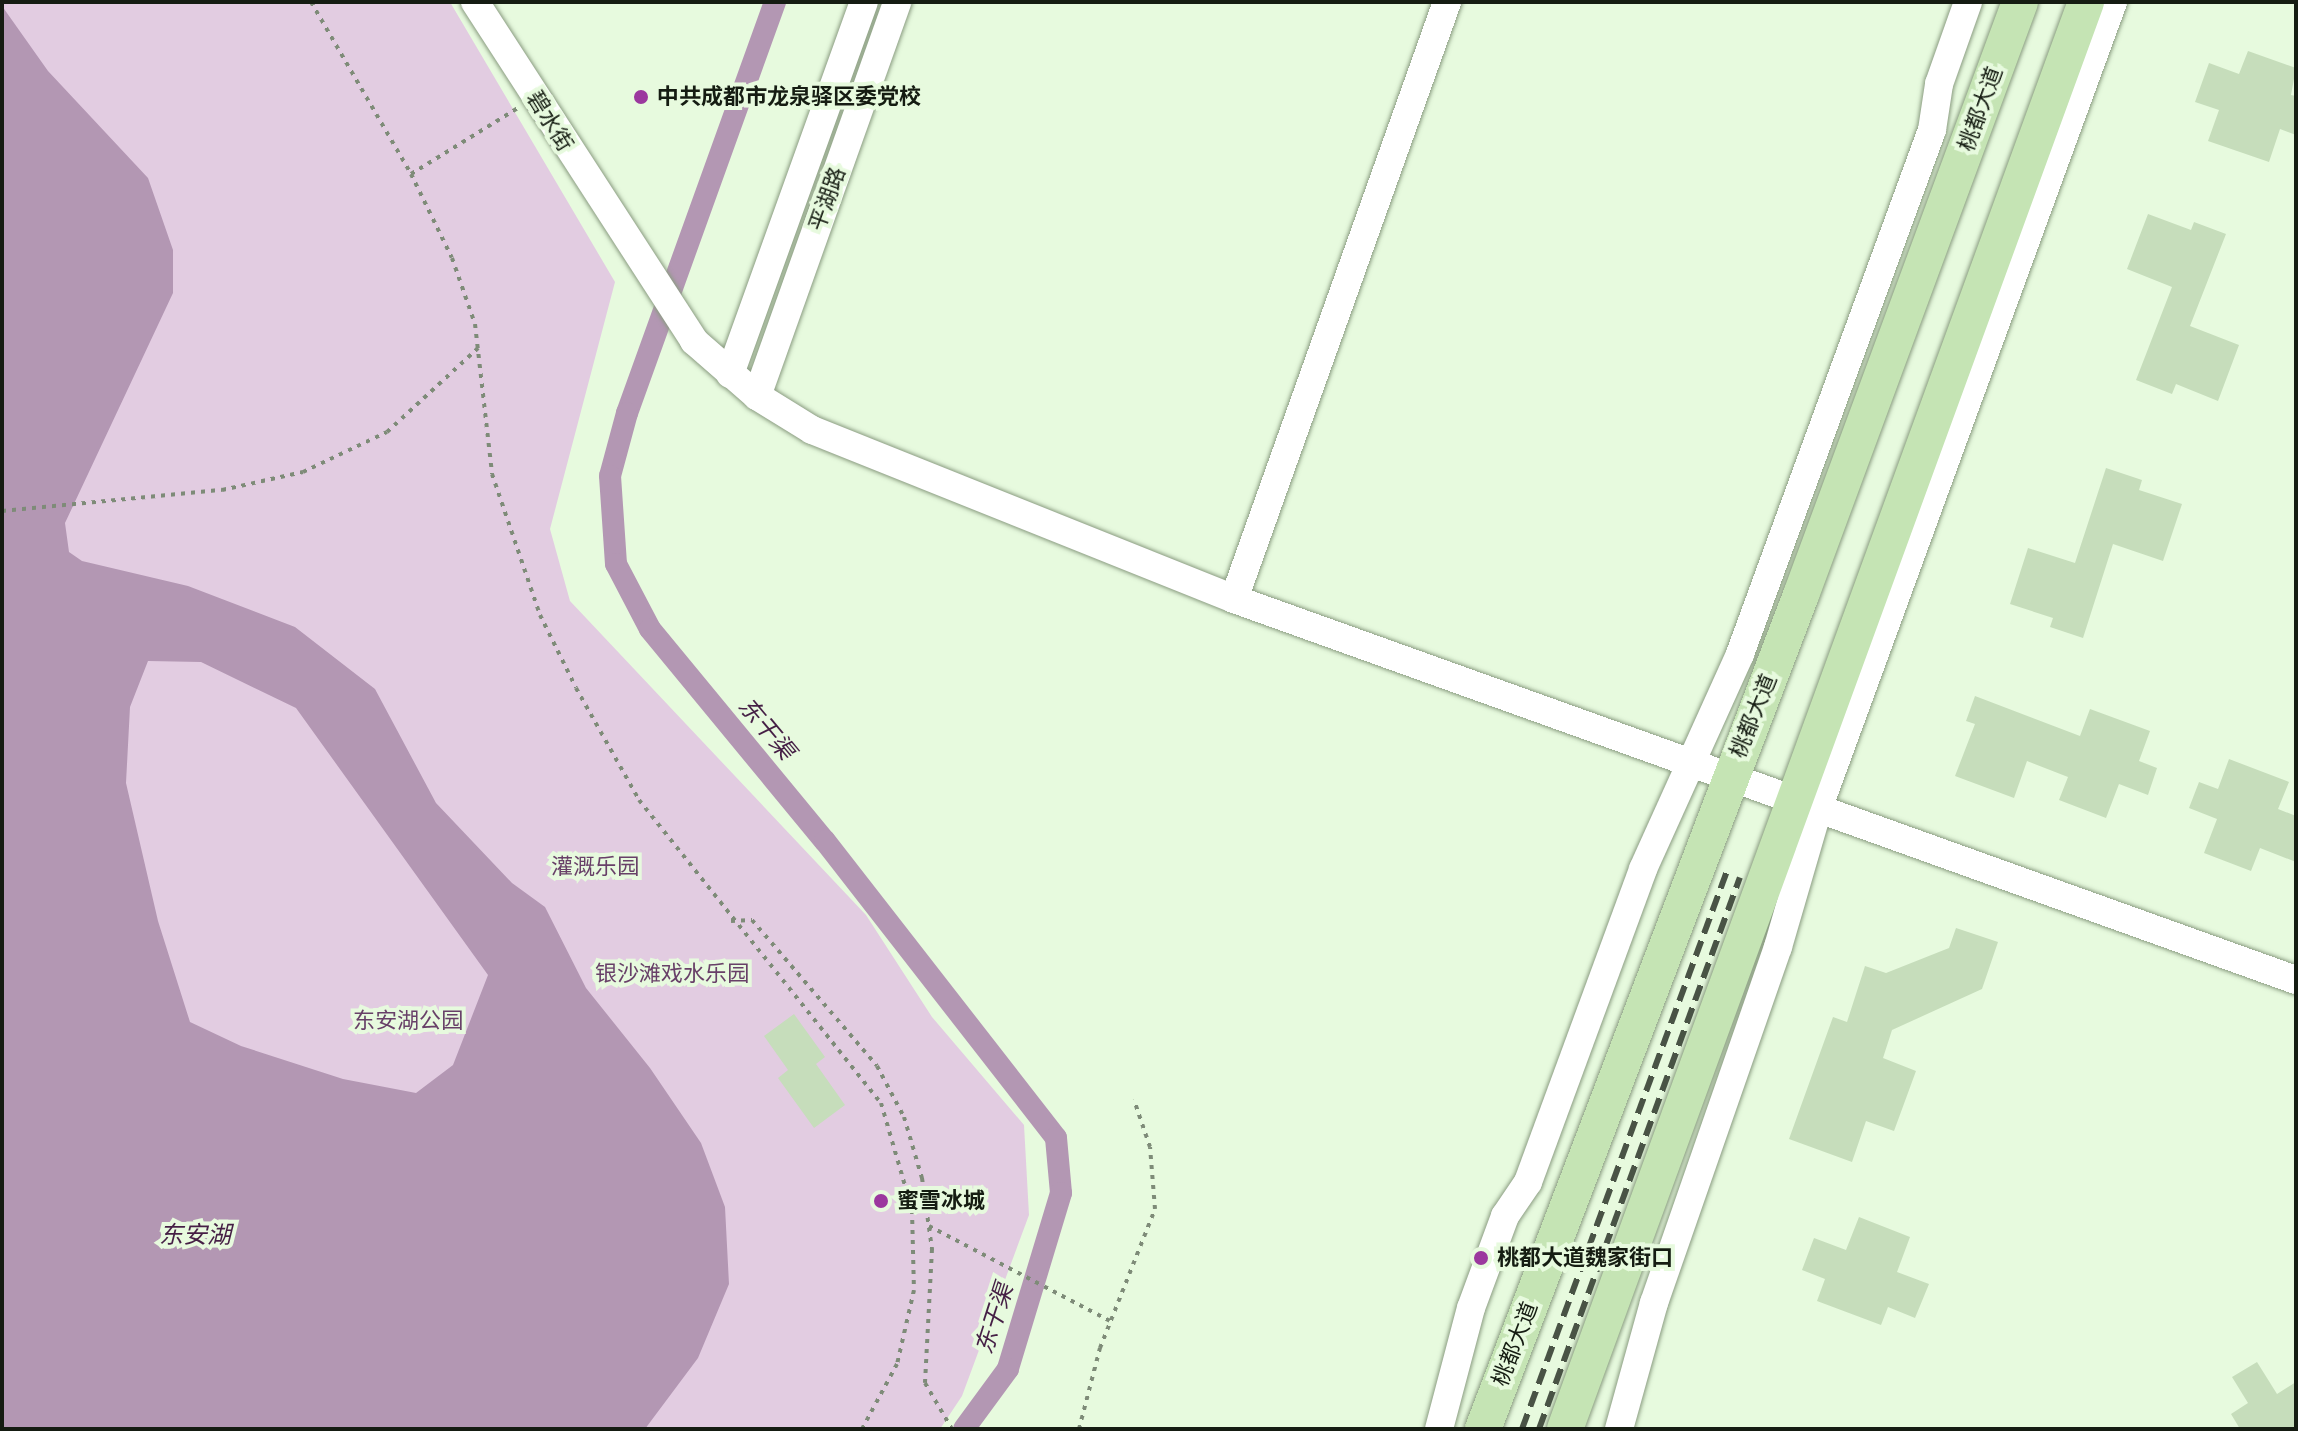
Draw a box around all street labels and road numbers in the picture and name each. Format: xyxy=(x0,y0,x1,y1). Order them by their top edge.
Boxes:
street label: 桃都大道 xyxy=(1953,63,2007,155)
street label: 碧水街 xyxy=(521,86,579,156)
street label: 平湖路 xyxy=(803,163,851,235)
street label: 桃都大道 xyxy=(1724,670,1782,762)
street label: 桃都大道 xyxy=(1487,1298,1543,1390)

